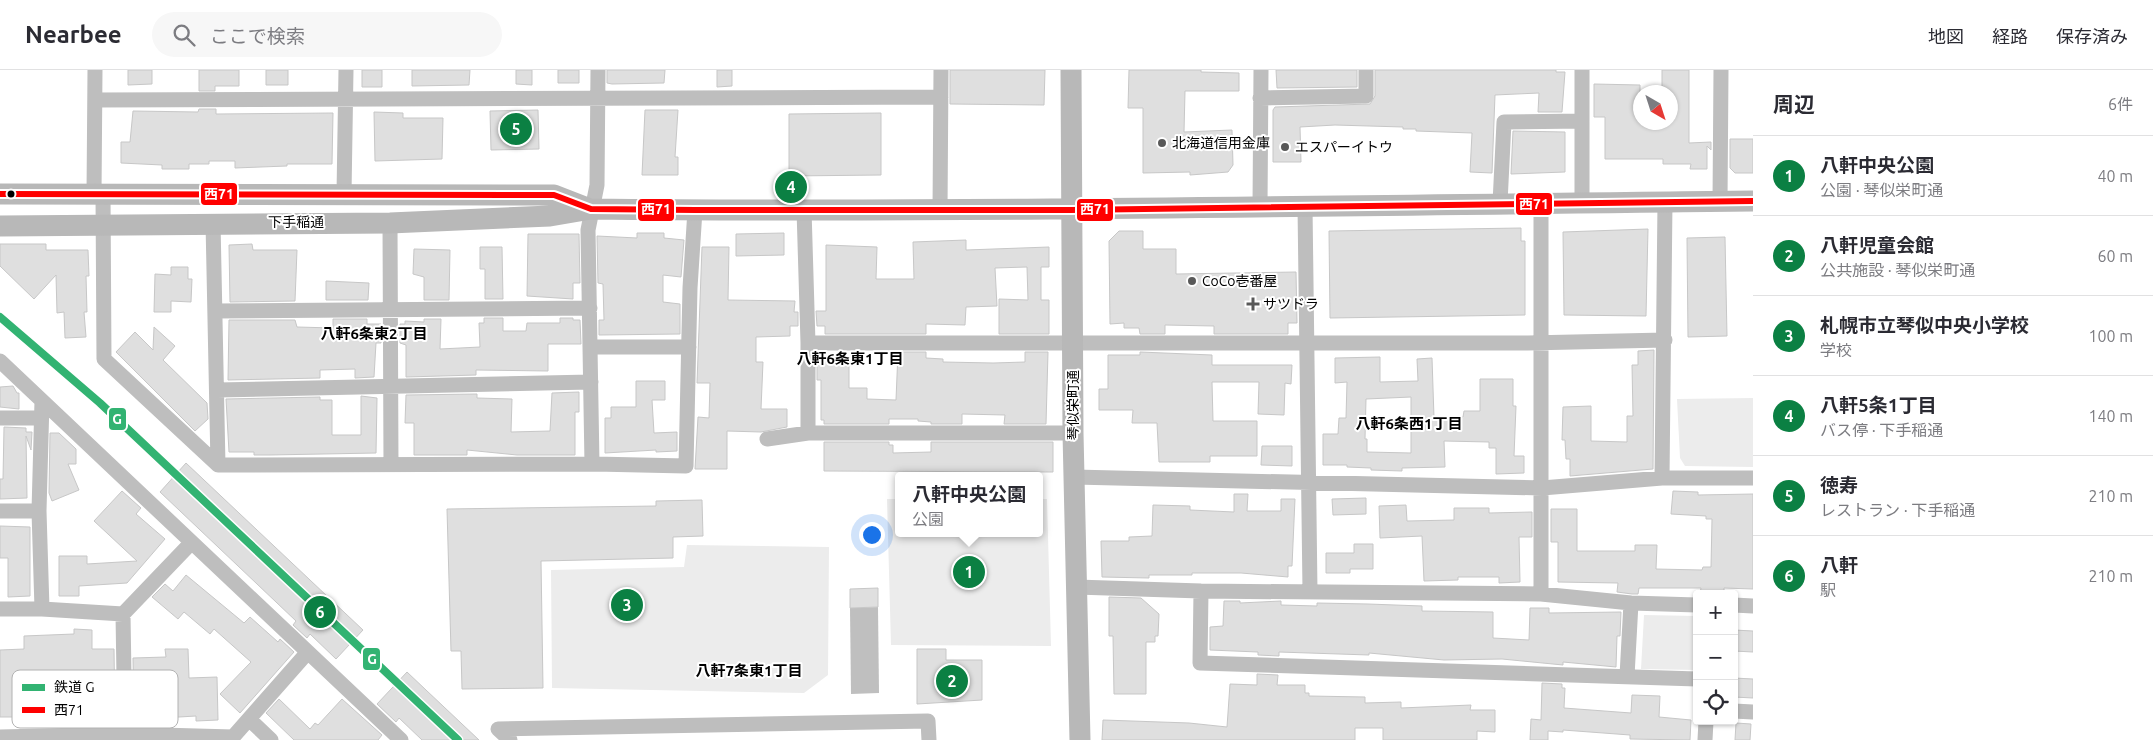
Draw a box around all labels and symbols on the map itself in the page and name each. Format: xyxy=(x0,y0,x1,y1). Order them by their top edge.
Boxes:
north arrow xyxy=(1633,85,1678,130)
pin: 5 xyxy=(500,110,532,148)
place label: 北海道信用金庫 xyxy=(1172,135,1270,151)
marker: 北海道信用金庫 xyxy=(1156,137,1168,149)
place label: エスパーイトウ xyxy=(1295,139,1393,155)
marker: エスパーイトウ xyxy=(1279,141,1291,153)
pin: 4 xyxy=(775,168,807,206)
line badge: 西71 xyxy=(200,182,238,206)
text: 西71 xyxy=(204,186,234,202)
unlabelled marker xyxy=(6,189,16,199)
line badge: 西71 xyxy=(1515,192,1553,216)
text: 西71 xyxy=(1519,196,1549,212)
line badge: 西71 xyxy=(637,198,675,222)
line badge: 西71 xyxy=(1076,198,1114,222)
text: 西71 xyxy=(641,201,671,217)
text: 西71 xyxy=(1080,201,1110,217)
street label: 下手稲通 xyxy=(268,214,324,230)
place label: CoCo壱番屋 xyxy=(1202,273,1278,289)
marker: CoCo壱番屋 xyxy=(1186,275,1198,287)
place label: サツドラ xyxy=(1263,296,1319,312)
marker: サツドラ xyxy=(1247,298,1259,310)
district label: 八軒6条東2丁目 xyxy=(321,325,427,342)
district label: 八軒6条東1丁目 xyxy=(797,350,903,367)
street label: 琴似栄町通 xyxy=(1065,370,1081,440)
line badge: G xyxy=(108,407,127,431)
text: G xyxy=(112,411,122,427)
district label: 八軒6条西1丁目 xyxy=(1356,415,1462,432)
your location xyxy=(859,522,885,548)
pin: 1 xyxy=(953,553,985,591)
pin: 3 xyxy=(611,586,643,624)
pin: 6 xyxy=(304,593,336,631)
line badge: G xyxy=(362,647,381,671)
text: G xyxy=(367,651,377,667)
district label: 八軒7条東1丁目 xyxy=(696,662,802,679)
pin: 2 xyxy=(936,662,968,700)
legend xyxy=(12,670,178,728)
text: 鉄道 G xyxy=(54,679,95,695)
text: 西71 xyxy=(54,702,84,718)

